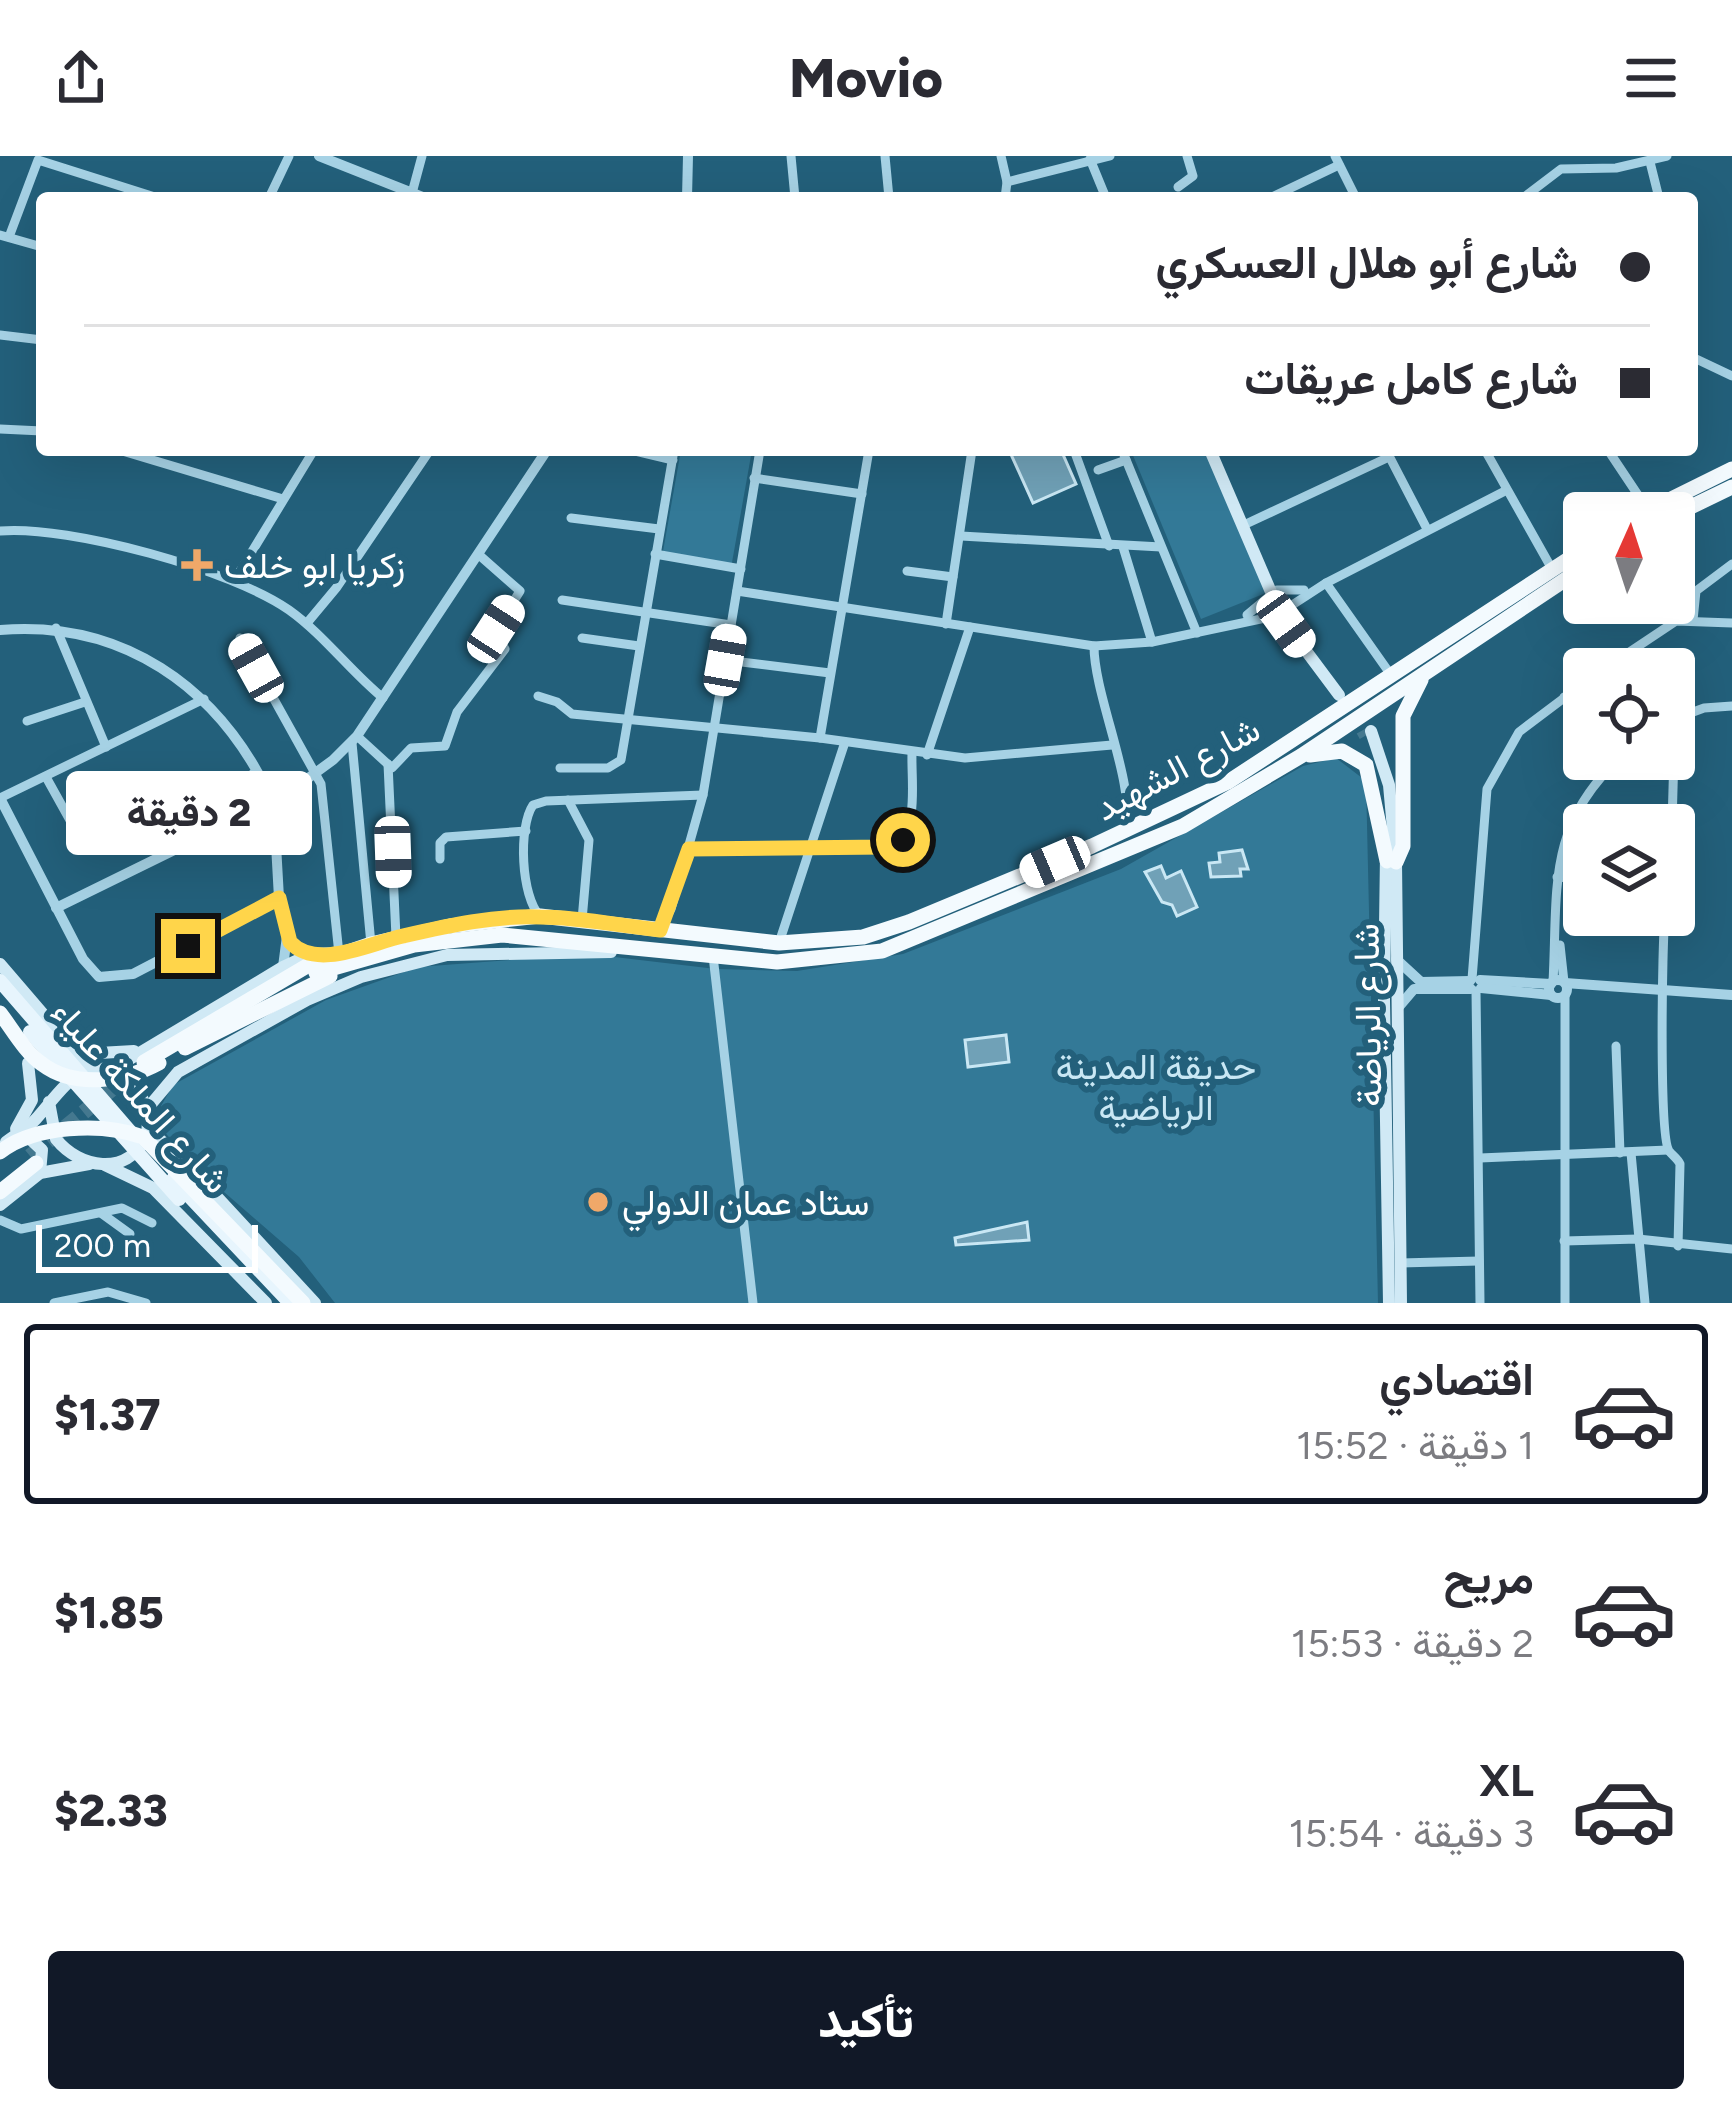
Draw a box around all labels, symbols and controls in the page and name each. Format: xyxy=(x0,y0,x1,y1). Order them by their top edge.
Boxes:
icon: share xyxy=(48,45,114,111)
icon: menu xyxy=(1618,45,1684,111)
text: Movio xyxy=(789,46,943,111)
text: شارع أبو هلال العسكري xyxy=(1155,235,1578,289)
text: شارع كامل عريقات xyxy=(1244,351,1578,405)
north arrow xyxy=(1563,492,1695,624)
map controls xyxy=(1563,492,1695,936)
place label: زكريا ابو خلف xyxy=(224,544,405,588)
marker: زكريا ابو خلف xyxy=(181,549,213,581)
car xyxy=(1250,584,1322,664)
car xyxy=(461,589,531,669)
car xyxy=(701,621,749,699)
car xyxy=(223,628,289,708)
button: locate xyxy=(1563,648,1695,780)
street label: شارع الشهيد xyxy=(1087,707,1268,832)
callout: 2 دقيقة xyxy=(65,772,311,856)
text: 2 دقيقة xyxy=(127,789,251,836)
button: layers xyxy=(1563,804,1695,936)
route start xyxy=(876,813,930,867)
car xyxy=(374,815,412,889)
car xyxy=(1015,831,1095,893)
route end xyxy=(161,919,215,973)
street label: شارع الرياضة xyxy=(1344,923,1394,1107)
street label: شارع الملكة علياء xyxy=(40,991,239,1204)
park label: حديقة المدينة الرياضية xyxy=(1056,1045,1256,1130)
place label: ستاد عمان الدولي xyxy=(622,1181,869,1232)
marker: ستاد عمان الدولي xyxy=(585,1189,611,1215)
scale bar xyxy=(36,1219,258,1272)
text: 200 m xyxy=(54,1226,151,1265)
text: اقتصادي xyxy=(1379,1352,1534,1406)
icon: car xyxy=(1570,1360,1678,1468)
text: $1.37 xyxy=(54,1387,161,1441)
text: 1 دقيقة · 15:52 xyxy=(1296,1422,1534,1469)
text: مريح xyxy=(1443,1550,1534,1604)
icon: car xyxy=(1570,1558,1678,1666)
text: $1.85 xyxy=(54,1585,164,1639)
text: 2 دقيقة · 15:53 xyxy=(1291,1620,1534,1667)
text: XL xyxy=(1479,1753,1534,1807)
icon: car xyxy=(1570,1756,1678,1864)
text: $2.33 xyxy=(54,1783,168,1837)
text: 3 دقيقة · 15:54 xyxy=(1289,1810,1534,1857)
button: تأكيد xyxy=(48,1951,1684,2089)

